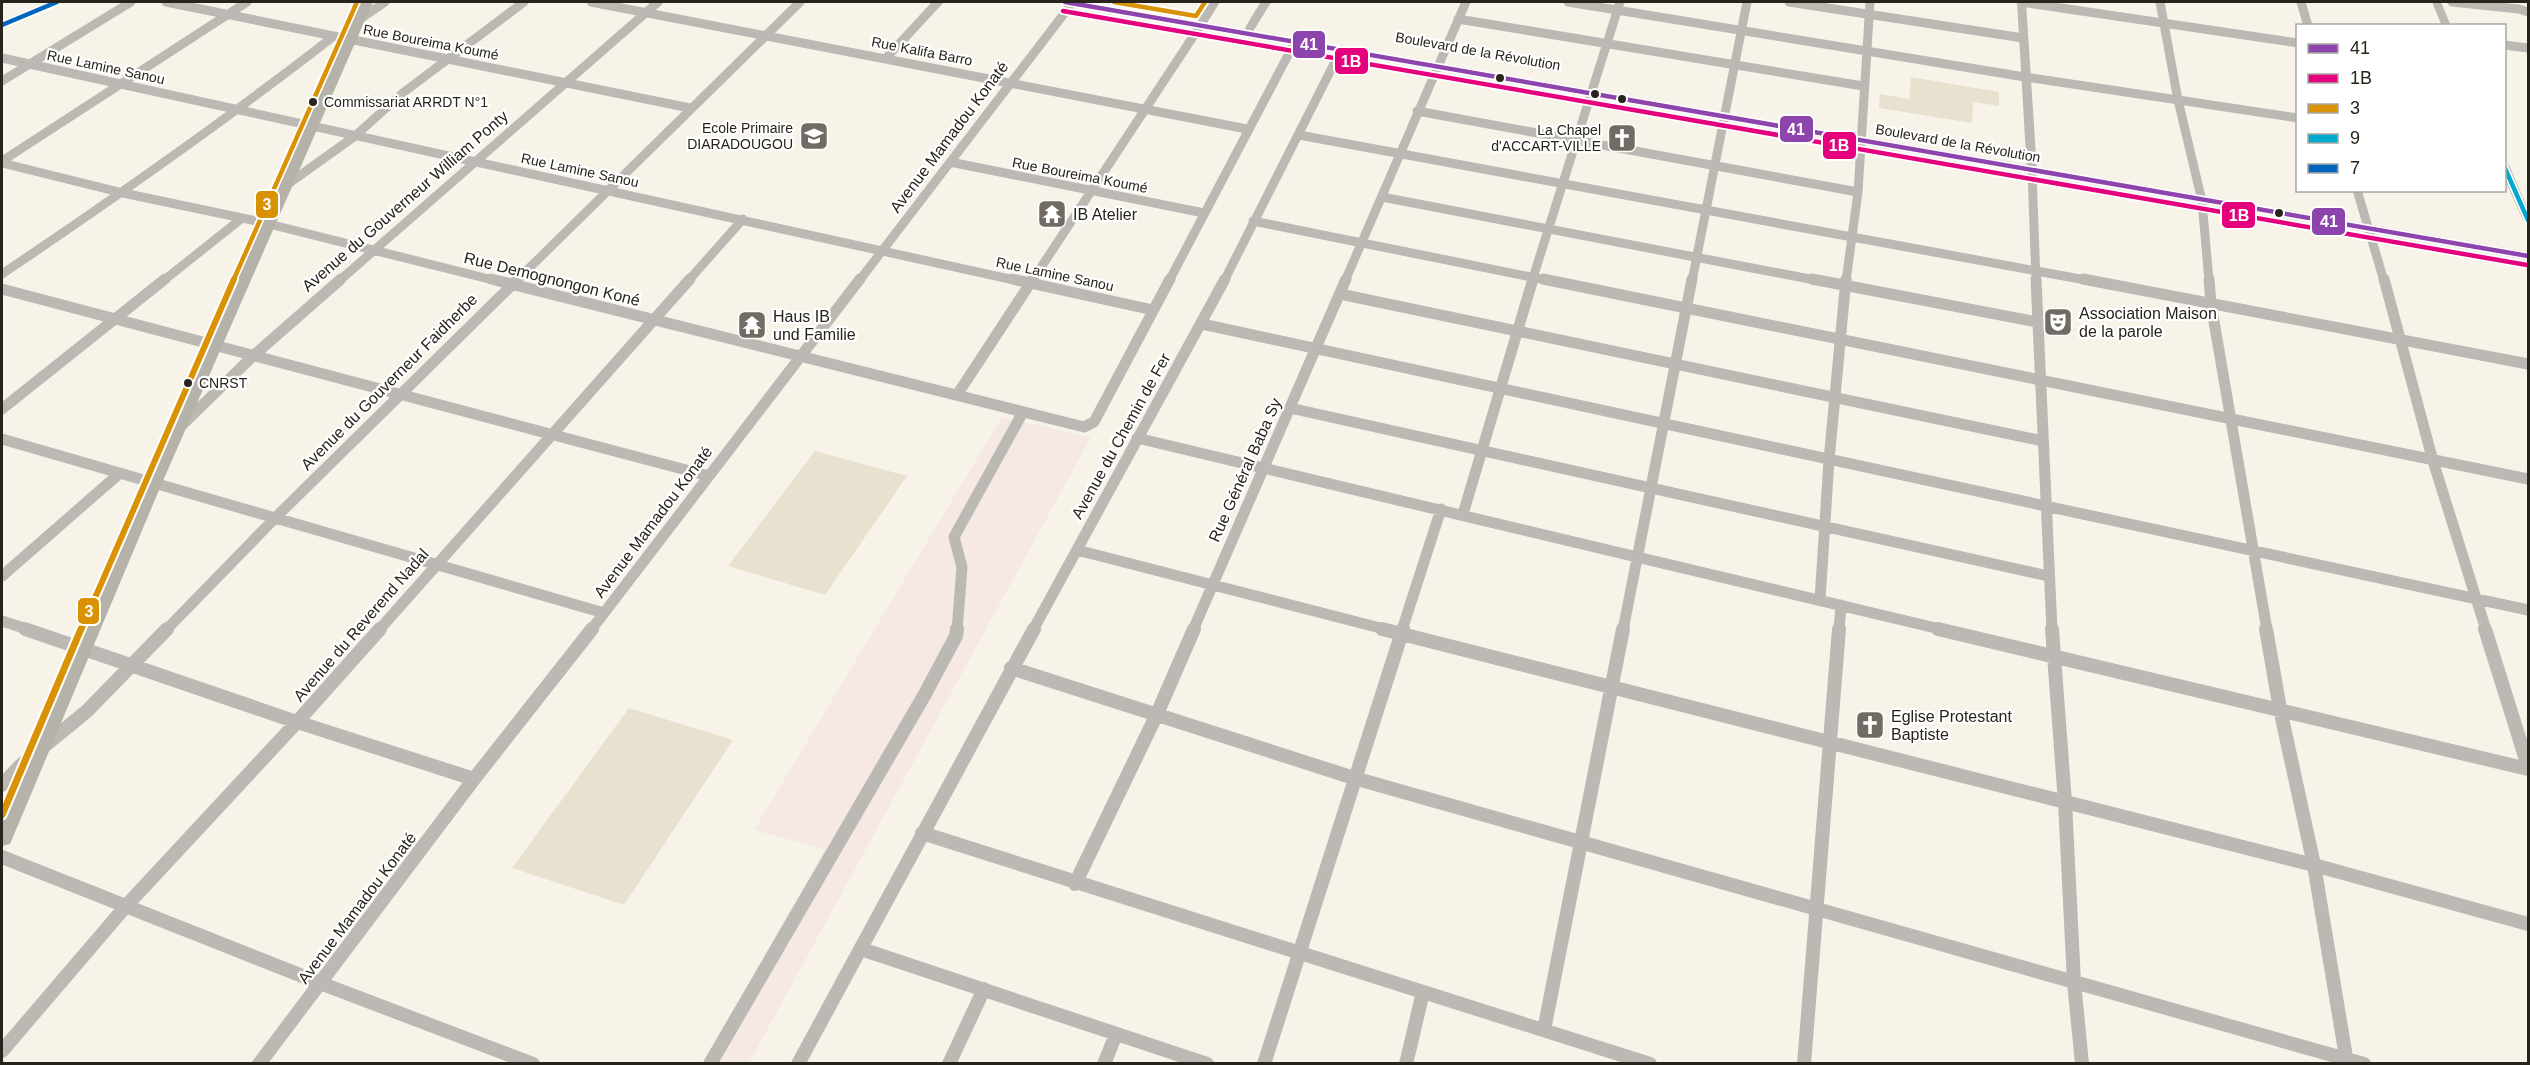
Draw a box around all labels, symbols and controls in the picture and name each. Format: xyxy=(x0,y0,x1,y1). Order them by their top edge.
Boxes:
street label: Rue Boureima Koumé xyxy=(362,21,500,63)
legend xyxy=(2296,24,2506,192)
street label: Boulevard de la Révolution xyxy=(1394,29,1562,73)
line badge: 41 xyxy=(1292,30,1326,59)
street label: Rue Kalifa Barro xyxy=(870,33,974,69)
text: 41 xyxy=(1300,36,1318,53)
text: 41 xyxy=(2350,38,2370,58)
street label: Rue Lamine Sanou xyxy=(46,47,166,87)
line badge: 1B xyxy=(1334,47,1369,75)
text: 1B xyxy=(1341,53,1361,70)
street label: Avenue Mamadou Konaté xyxy=(887,58,1011,216)
text: 1B xyxy=(2350,68,2372,88)
unlabelled marker xyxy=(1494,72,1506,84)
unlabelled marker xyxy=(1589,88,1601,100)
unlabelled marker xyxy=(1616,93,1628,105)
place label: Commissariat ARRDT N°1 xyxy=(324,94,488,110)
marker: Commissariat ARRDT N°1 xyxy=(307,96,319,108)
text: 3 xyxy=(2350,98,2360,118)
street label: Avenue du Gouverneur William Ponty xyxy=(299,107,511,295)
line badge: 41 xyxy=(1779,115,1814,143)
place label: Ecole Primaire DIARADOUGOU xyxy=(687,120,793,152)
school or university icon: Ecole Primaire DIARADOUGOU xyxy=(798,120,830,152)
text: 41 xyxy=(1787,121,1805,138)
street label: Boulevard de la Révolution xyxy=(1874,121,2042,165)
place label: La Chapel d'ACCART-VILLE xyxy=(1491,122,1601,154)
church icon: La Chapel d'ACCART-VILLE xyxy=(1606,122,1638,154)
text: 9 xyxy=(2350,128,2360,148)
line badge: 1B xyxy=(1822,131,1857,160)
text: 1B xyxy=(1829,137,1849,154)
street label: Rue Lamine Sanou xyxy=(520,150,640,190)
street label: Rue Boureima Koumé xyxy=(1011,154,1149,196)
text: 7 xyxy=(2350,158,2360,178)
line badge: 3 xyxy=(255,190,279,219)
text: 3 xyxy=(263,196,272,213)
temple icon: IB Atelier xyxy=(1036,198,1068,230)
line badge: 1B xyxy=(2221,201,2256,229)
place label: IB Atelier xyxy=(1073,206,1138,223)
text: 1B xyxy=(2229,207,2249,224)
unlabelled marker xyxy=(2273,207,2285,219)
line badge: 41 xyxy=(2311,207,2346,236)
text: 41 xyxy=(2320,213,2338,230)
street label: Rue Demognongon Koné xyxy=(462,249,642,309)
street label: Rue Lamine Sanou xyxy=(995,254,1115,294)
street label: Avenue du Gouverneur Faidherbe xyxy=(298,290,481,473)
place label: Association Maison de la parole xyxy=(2079,305,2217,340)
theatre icon: Association Maison de la parole xyxy=(2042,306,2074,338)
place label: Haus IB und Familie xyxy=(773,308,856,343)
temple icon: Haus IB und Familie xyxy=(736,309,768,341)
street label: Avenue du Chemin de Fer xyxy=(1068,350,1174,522)
place label: CNRST xyxy=(199,375,248,391)
marker: CNRST xyxy=(182,377,194,389)
street label: Rue Général Baba Sy xyxy=(1206,395,1284,545)
street label: Avenue Mamadou Konaté xyxy=(591,443,715,601)
street label: Avenue du Reverend Nadal xyxy=(290,545,432,705)
line badge: 3 xyxy=(77,597,100,625)
text: 3 xyxy=(85,603,94,620)
place label: Eglise Protestant Baptiste xyxy=(1891,708,2013,743)
church icon: Eglise Protestant Baptiste xyxy=(1854,709,1886,741)
street label: Avenue Mamadou Konaté xyxy=(295,829,419,987)

